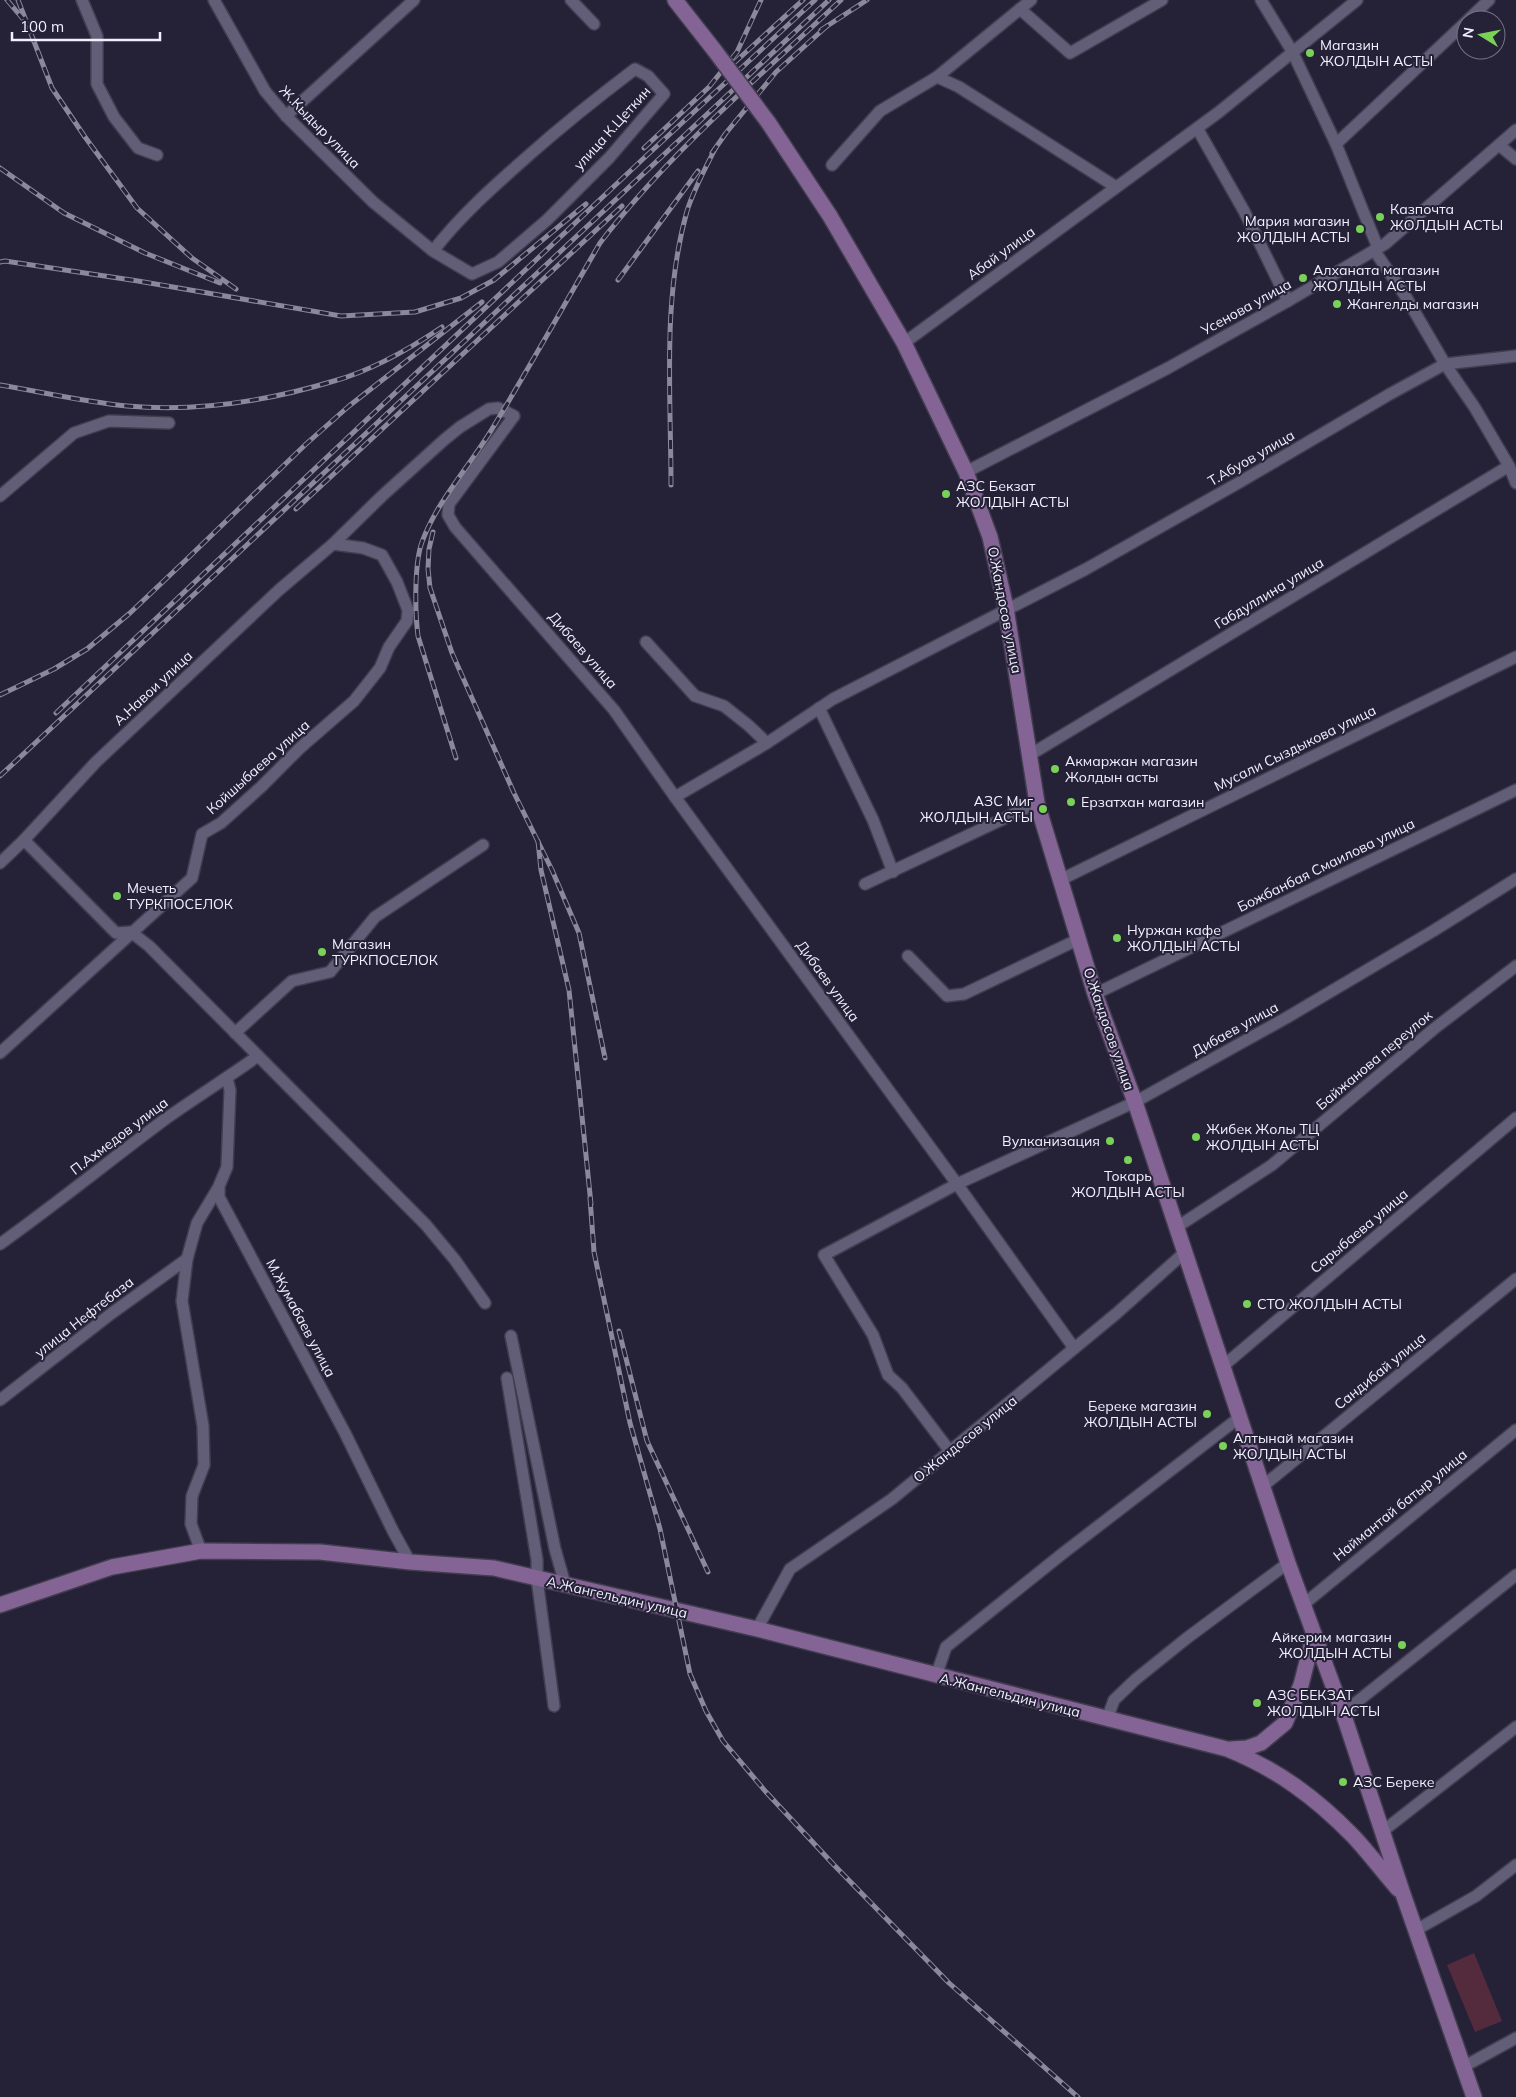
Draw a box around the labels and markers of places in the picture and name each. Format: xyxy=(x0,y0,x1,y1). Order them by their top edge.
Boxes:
place label: Магазин ЖОЛДЫН АСТЫ xyxy=(1320,36,1433,70)
marker: Магазин ЖОЛДЫН АСТЫ xyxy=(1304,47,1316,59)
place label: Казпочта ЖОЛДЫН АСТЫ xyxy=(1390,200,1503,234)
marker: Казпочта ЖОЛДЫН АСТЫ xyxy=(1374,211,1386,223)
place label: Мария магазин ЖОЛДЫН АСТЫ xyxy=(1237,212,1350,246)
marker: Мария магазин ЖОЛДЫН АСТЫ xyxy=(1354,223,1366,235)
place label: Алханата магазин ЖОЛДЫН АСТЫ xyxy=(1313,261,1440,295)
marker: Алханата магазин ЖОЛДЫН АСТЫ xyxy=(1297,272,1309,284)
place label: Жангелды магазин xyxy=(1347,295,1479,313)
marker: Жангелды магазин xyxy=(1331,298,1343,310)
place label: АЗС Бекзат ЖОЛДЫН АСТЫ xyxy=(956,477,1069,511)
marker: АЗС Бекзат ЖОЛДЫН АСТЫ xyxy=(940,488,952,500)
place label: Акмаржан магазин Жолдын асты xyxy=(1065,752,1198,786)
marker: Акмаржан магазин Жолдын асты xyxy=(1049,763,1061,775)
place label: АЗС Миг ЖОЛДЫН АСТЫ xyxy=(920,792,1034,826)
place label: Ерзатхан магазин xyxy=(1081,793,1204,811)
marker: Ерзатхан магазин xyxy=(1065,796,1077,808)
marker: АЗС Миг ЖОЛДЫН АСТЫ xyxy=(1037,803,1049,815)
place label: Мечеть ТУРКПОСЕЛОК xyxy=(127,879,234,913)
marker: Мечеть ТУРКПОСЕЛОК xyxy=(111,890,123,902)
place label: Нуржан кафе ЖОЛДЫН АСТЫ xyxy=(1127,921,1240,955)
marker: Нуржан кафе ЖОЛДЫН АСТЫ xyxy=(1111,932,1123,944)
place label: Магазин ТУРКПОСЕЛОК xyxy=(332,935,439,969)
marker: Магазин ТУРКПОСЕЛОК xyxy=(316,946,328,958)
place label: Жибек Жолы ТЦ ЖОЛДЫН АСТЫ xyxy=(1206,1120,1319,1154)
marker: Жибек Жолы ТЦ ЖОЛДЫН АСТЫ xyxy=(1190,1131,1202,1143)
place label: Вулканизация xyxy=(1002,1132,1100,1150)
marker: Вулканизация xyxy=(1104,1135,1116,1147)
marker: Токарь ЖОЛДЫН АСТЫ xyxy=(1122,1154,1134,1166)
place label: Токарь ЖОЛДЫН АСТЫ xyxy=(1071,1167,1185,1201)
place label: СТО ЖОЛДЫН АСТЫ xyxy=(1257,1295,1402,1313)
marker: СТО ЖОЛДЫН АСТЫ xyxy=(1241,1298,1253,1310)
place label: Береке магазин ЖОЛДЫН АСТЫ xyxy=(1084,1397,1197,1431)
marker: Береке магазин ЖОЛДЫН АСТЫ xyxy=(1201,1408,1213,1420)
place label: Алтынай магазин ЖОЛДЫН АСТЫ xyxy=(1233,1429,1354,1463)
marker: Алтынай магазин ЖОЛДЫН АСТЫ xyxy=(1217,1440,1229,1452)
place label: Айкерим магазин ЖОЛДЫН АСТЫ xyxy=(1272,1628,1392,1662)
marker: Айкерим магазин ЖОЛДЫН АСТЫ xyxy=(1396,1639,1408,1651)
place label: АЗС БЕКЗАТ ЖОЛДЫН АСТЫ xyxy=(1267,1686,1380,1720)
marker: АЗС БЕКЗАТ ЖОЛДЫН АСТЫ xyxy=(1251,1697,1263,1709)
place label: АЗС Береке xyxy=(1353,1773,1435,1791)
marker: АЗС Береке xyxy=(1337,1776,1349,1788)

